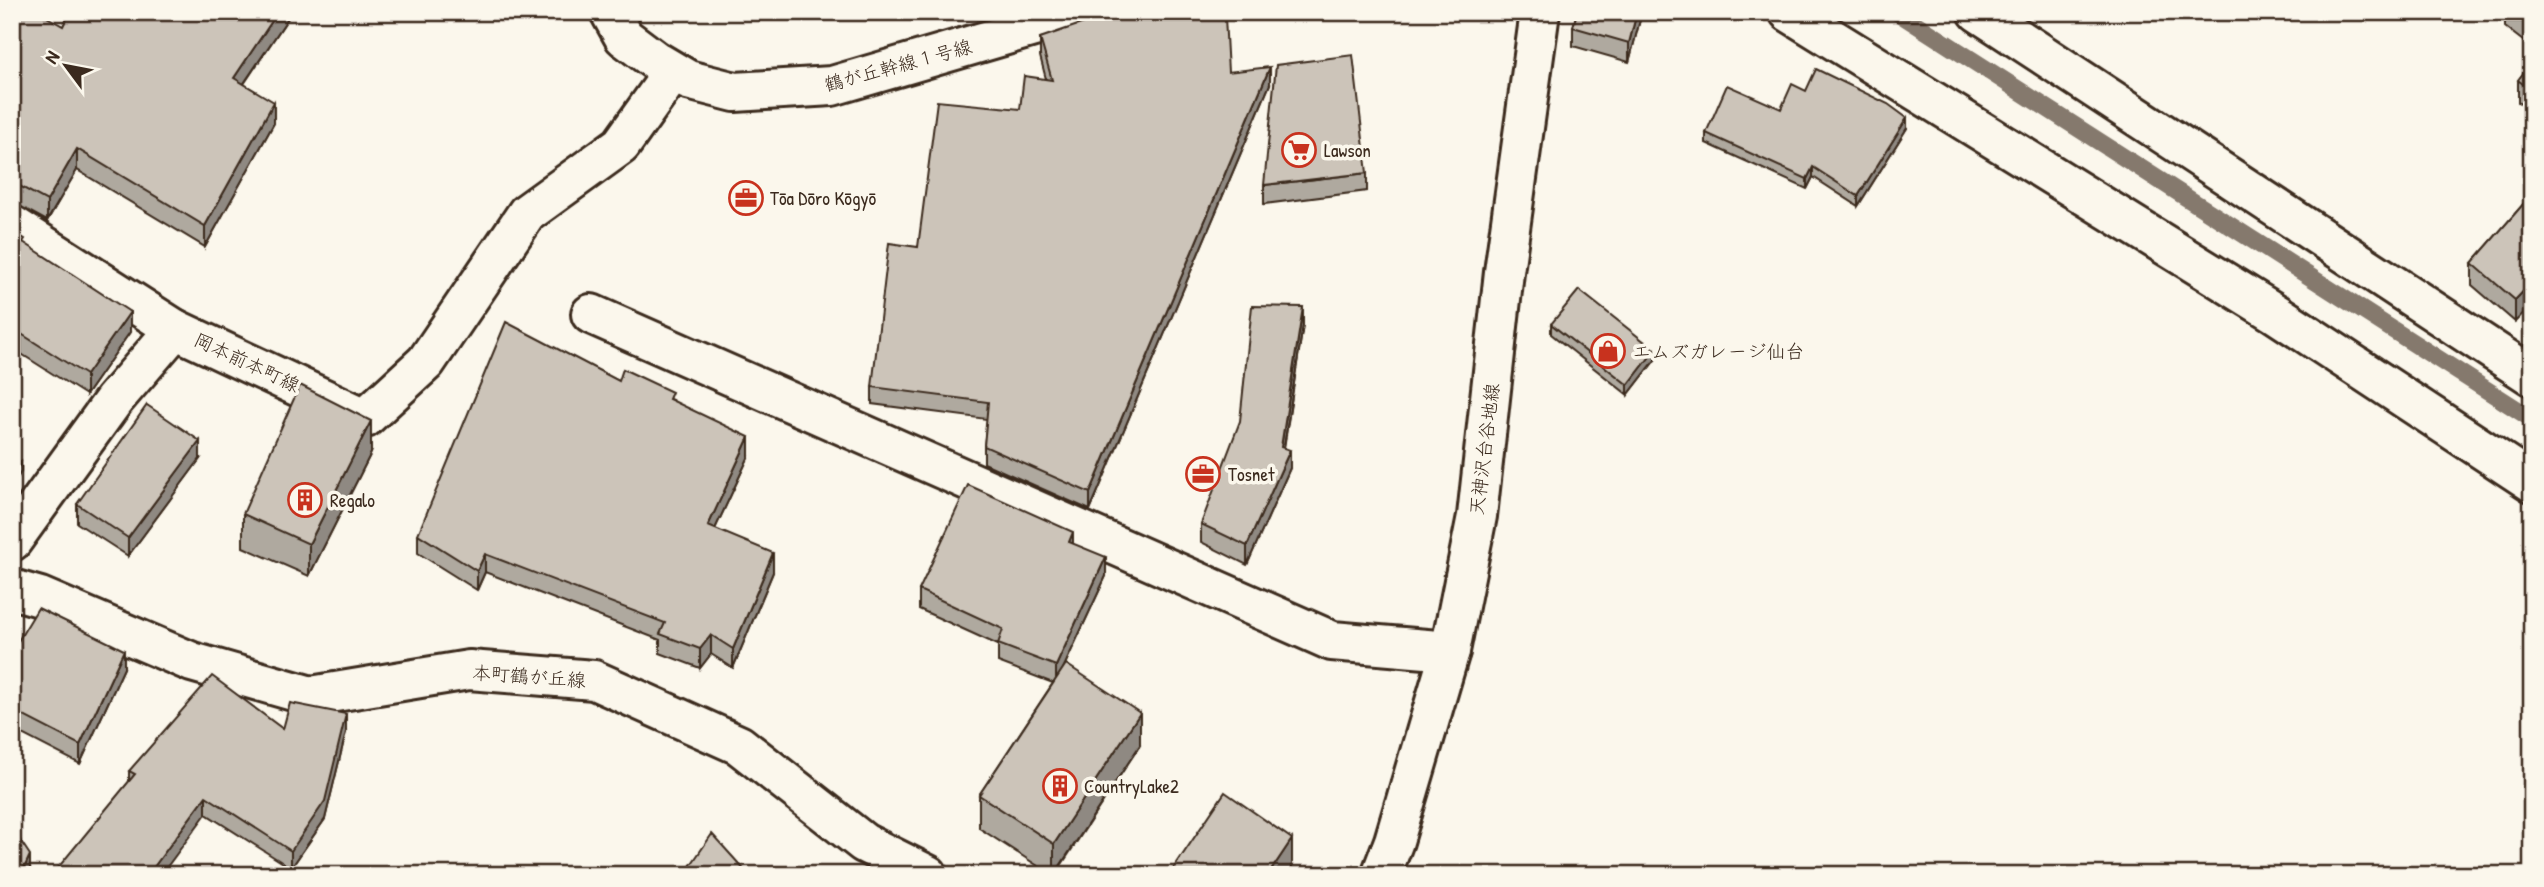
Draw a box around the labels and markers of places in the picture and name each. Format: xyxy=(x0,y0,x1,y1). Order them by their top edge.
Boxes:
supermarket icon: Lawson xyxy=(1280,131,1318,169)
place label: Lawson xyxy=(1324,137,1371,163)
office icon: Tōa Dōro Kōgyō xyxy=(727,179,765,217)
place label: Tōa Dōro Kōgyō xyxy=(770,185,876,211)
shop icon: エムズガレージ仙台 xyxy=(1589,332,1627,370)
place label: エムズガレージ仙台 xyxy=(1632,338,1804,364)
office icon: Tosnet xyxy=(1184,455,1222,493)
place label: Tosnet xyxy=(1228,461,1275,487)
building icon: Regalo xyxy=(286,481,324,519)
place label: Regalo xyxy=(330,487,375,513)
building icon: CountryLake2 xyxy=(1041,767,1079,805)
place label: CountryLake2 xyxy=(1084,773,1179,799)

